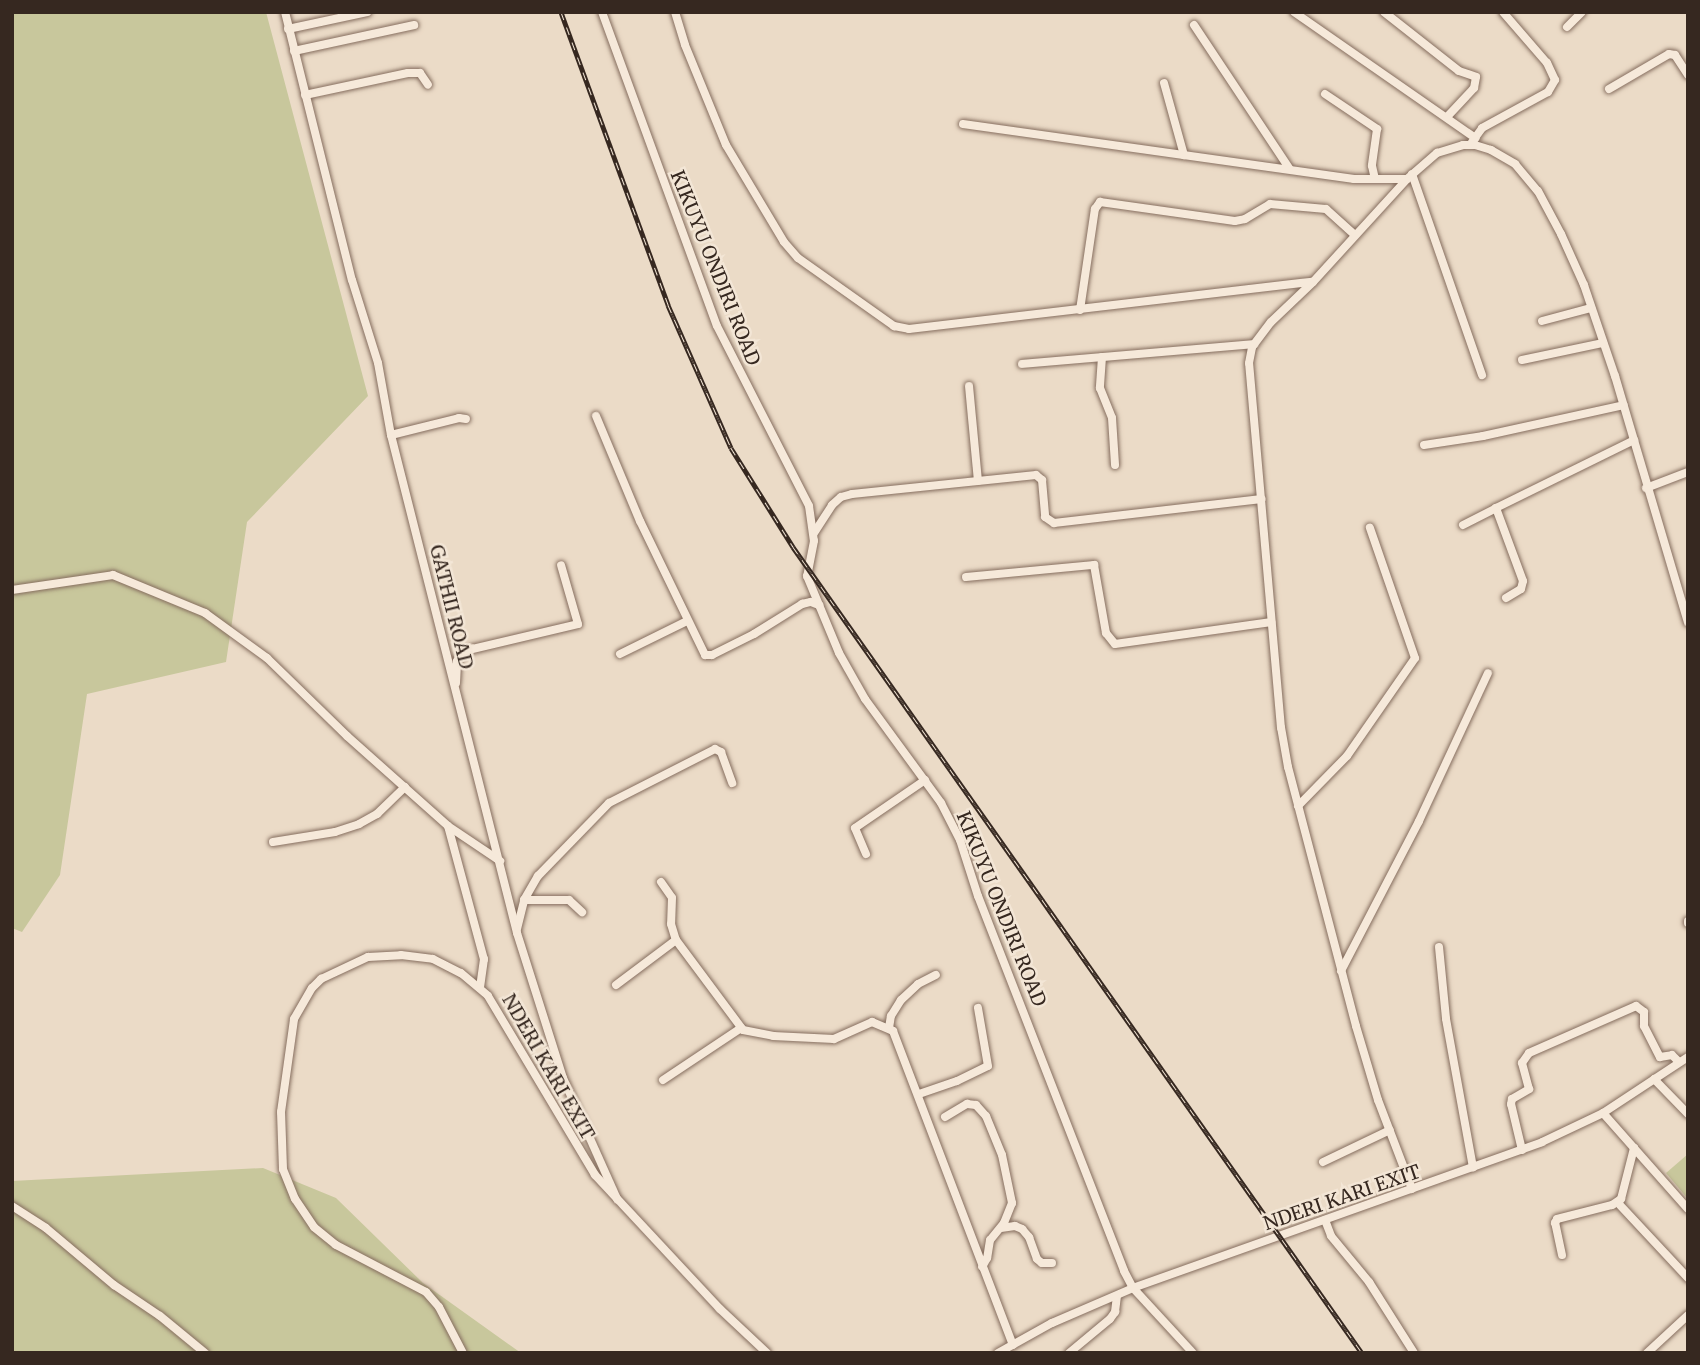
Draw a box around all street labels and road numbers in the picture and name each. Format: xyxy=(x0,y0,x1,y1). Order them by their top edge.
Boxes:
street label: KIKUYU ONDIRI ROAD xyxy=(665,167,765,369)
street label: GATHII ROAD xyxy=(425,543,477,671)
street label: KIKUYU ONDIRI ROAD xyxy=(951,808,1051,1010)
street label: NDERI KARI EXIT xyxy=(497,990,599,1144)
street label: NDERI KARI EXIT xyxy=(1261,1160,1423,1236)

